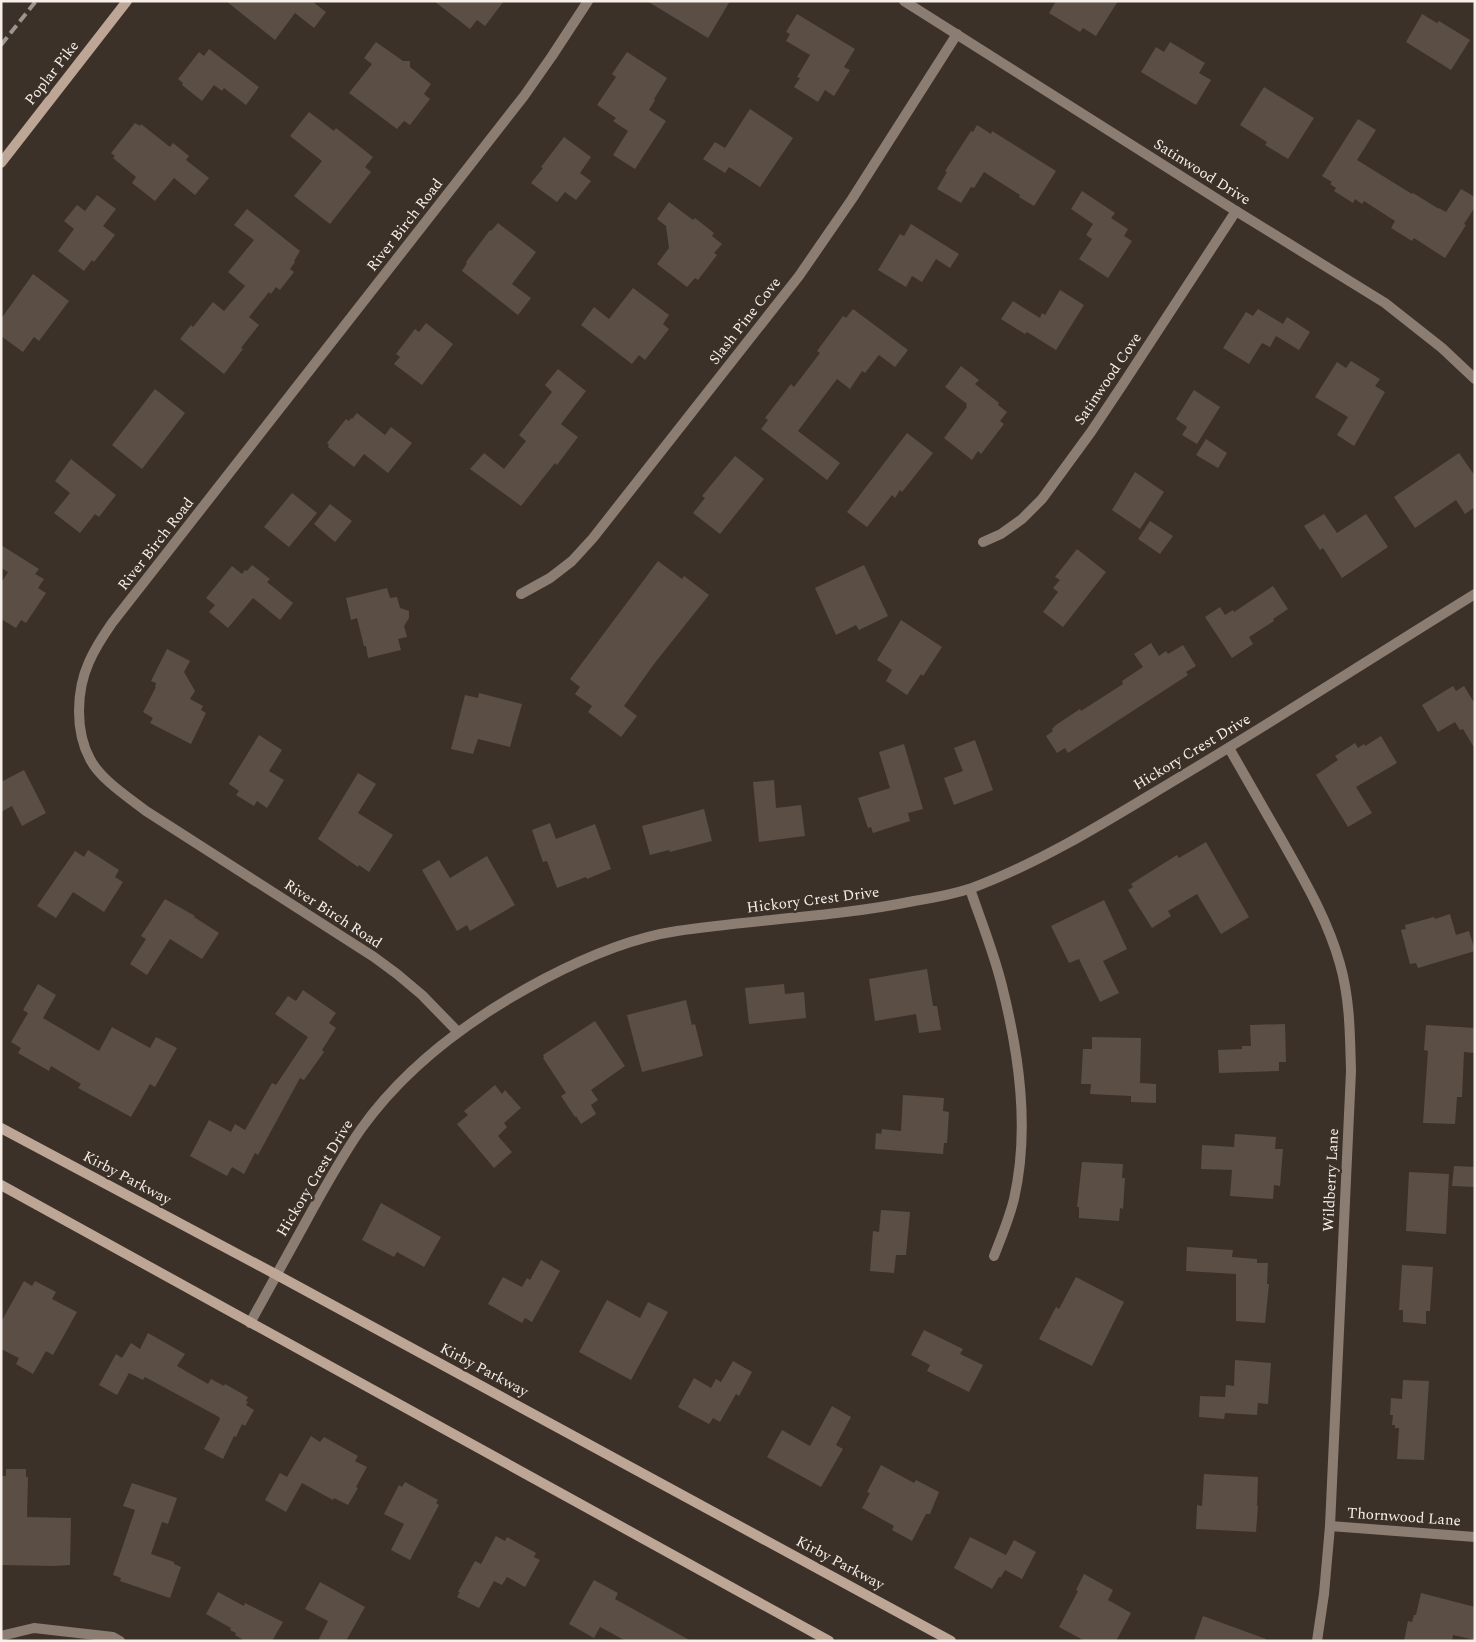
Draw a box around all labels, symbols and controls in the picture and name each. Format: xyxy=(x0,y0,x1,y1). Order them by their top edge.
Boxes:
street label: Poplar Pike xyxy=(19,36,85,110)
street label: Satinwood Drive xyxy=(1149,133,1255,211)
street label: River Birch Road xyxy=(361,173,449,277)
street label: Slash Pine Cove xyxy=(703,272,787,370)
street label: Satinwood Cove xyxy=(1068,328,1148,430)
street label: River Birch Road xyxy=(112,492,200,596)
street label: Hickory Crest Drive xyxy=(1129,708,1255,796)
street label: River Birch Road xyxy=(279,874,387,954)
street label: Hickory Crest Drive xyxy=(745,880,881,920)
street label: Hickory Crest Drive xyxy=(271,1115,359,1241)
street label: Wildberry Lane xyxy=(1317,1128,1345,1232)
street label: Kirby Parkway xyxy=(79,1145,176,1211)
street label: Kirby Parkway xyxy=(436,1337,533,1403)
street label: Thornwood Lane xyxy=(1346,1502,1462,1532)
street label: Kirby Parkway xyxy=(792,1530,889,1596)

